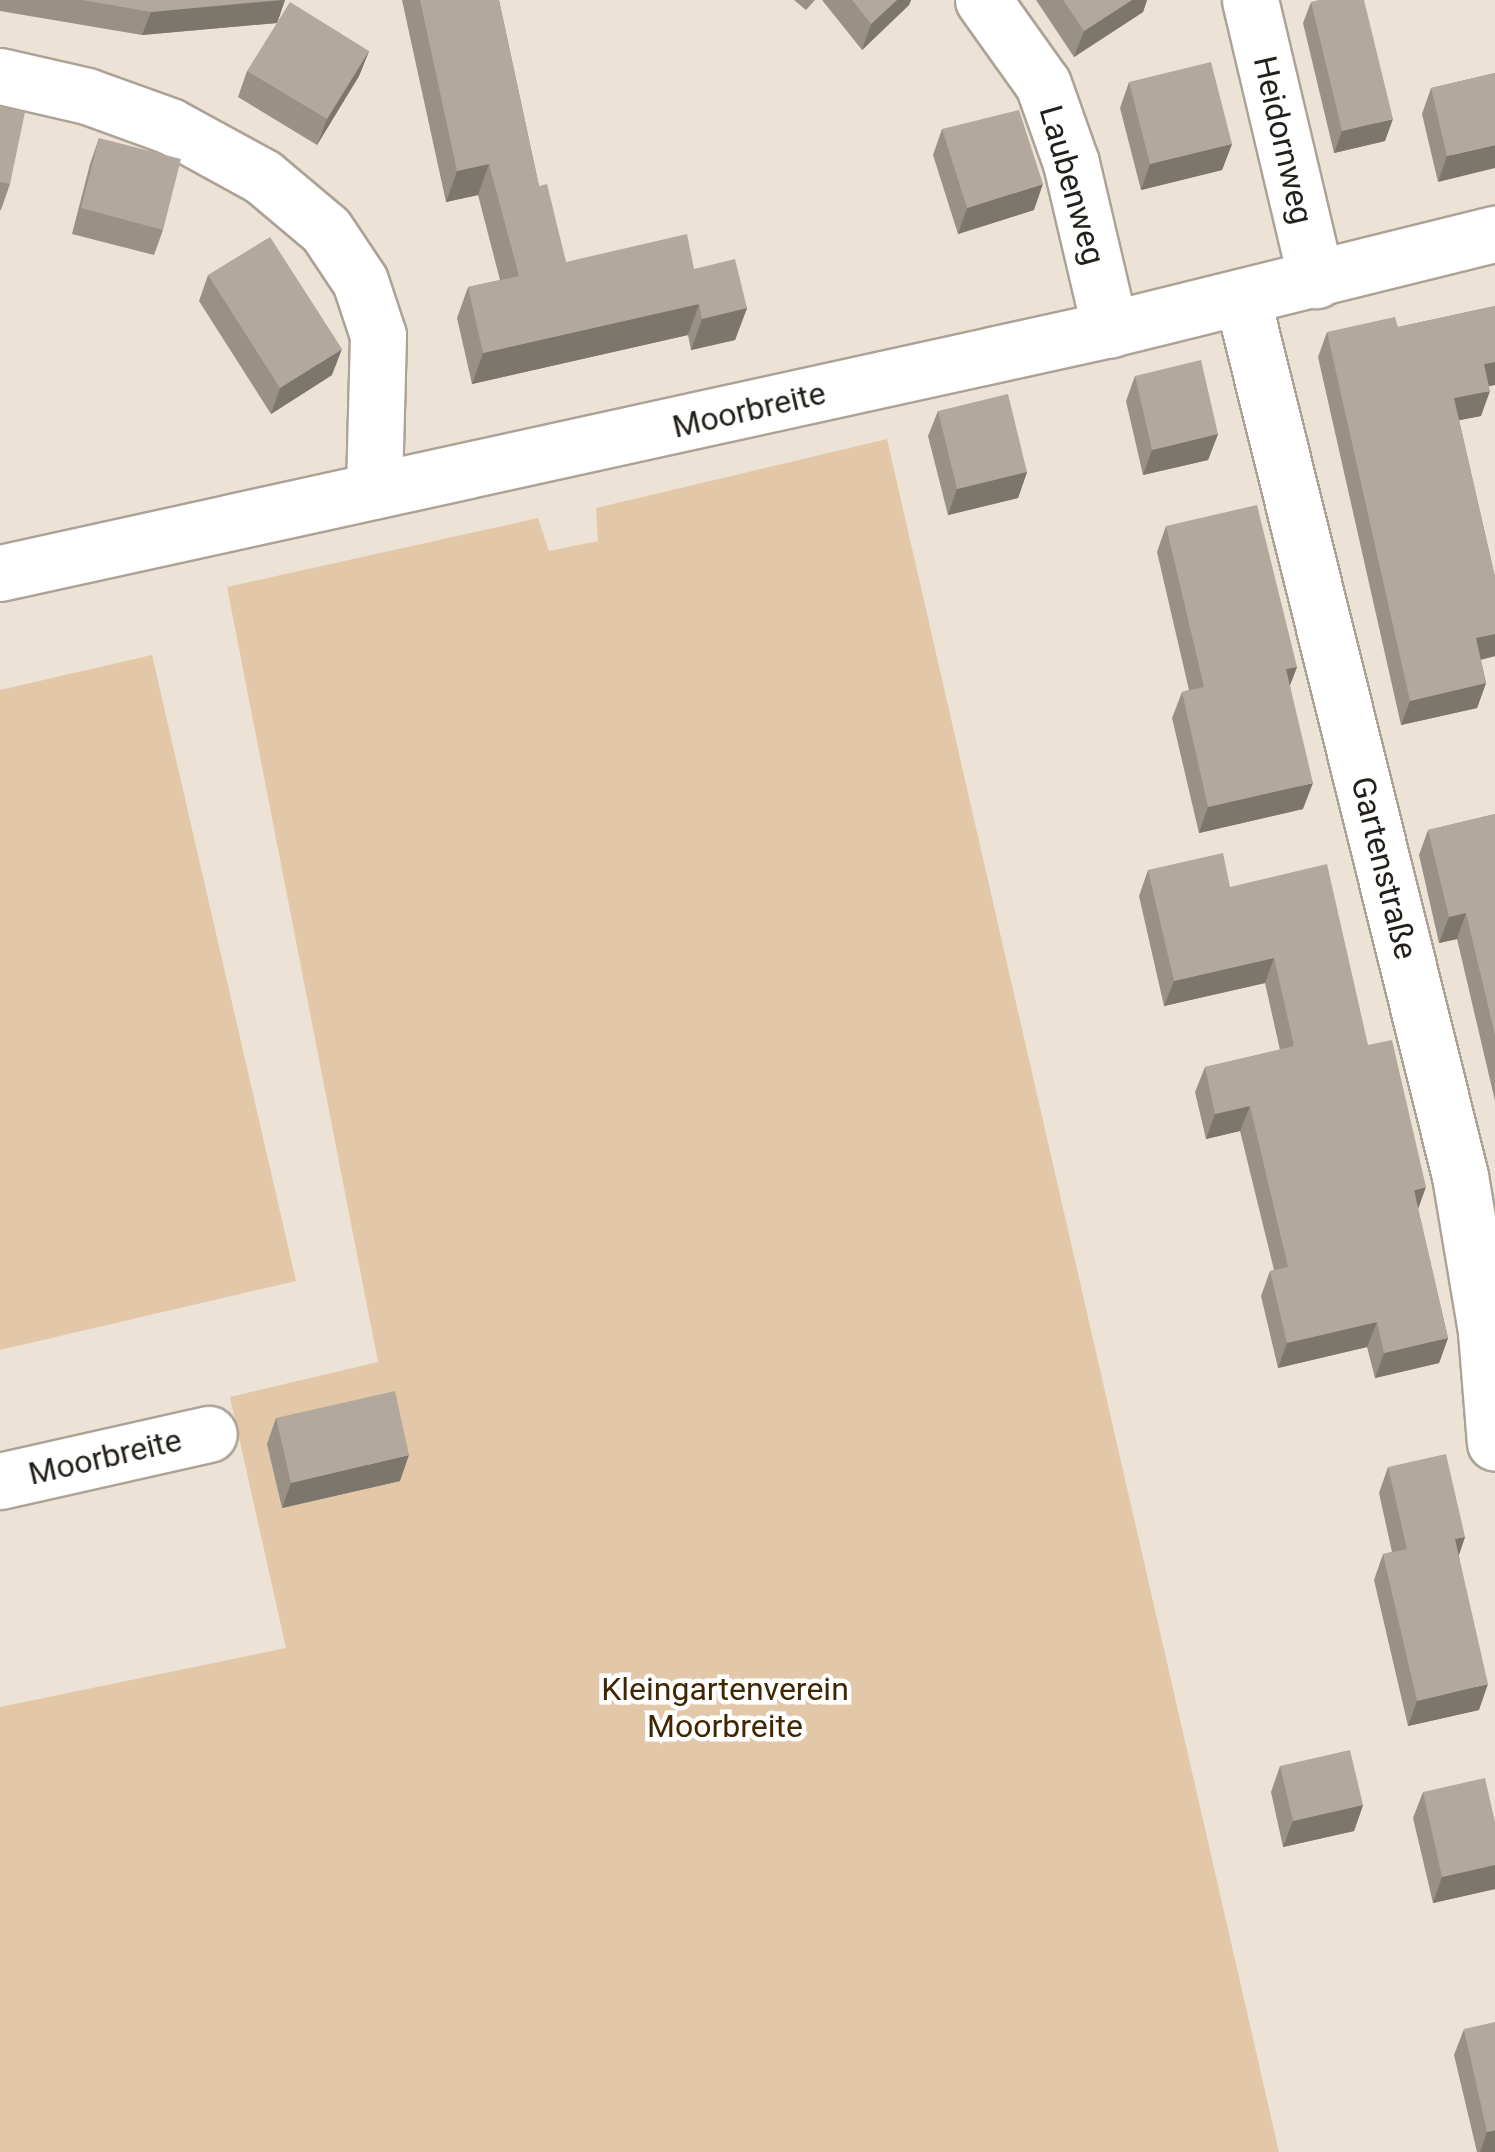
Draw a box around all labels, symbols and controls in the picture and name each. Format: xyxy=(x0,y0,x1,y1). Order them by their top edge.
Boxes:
street label: Heidornweg xyxy=(1245,52,1321,228)
street label: Laubenweg xyxy=(1031,101,1113,269)
street label: Moorbreite xyxy=(669,374,829,446)
street label: Gartenstraße xyxy=(1343,773,1425,963)
street label: Moorbreite xyxy=(25,1421,185,1493)
park label: Kleingartenverein Moorbreite xyxy=(601,1671,849,1746)

